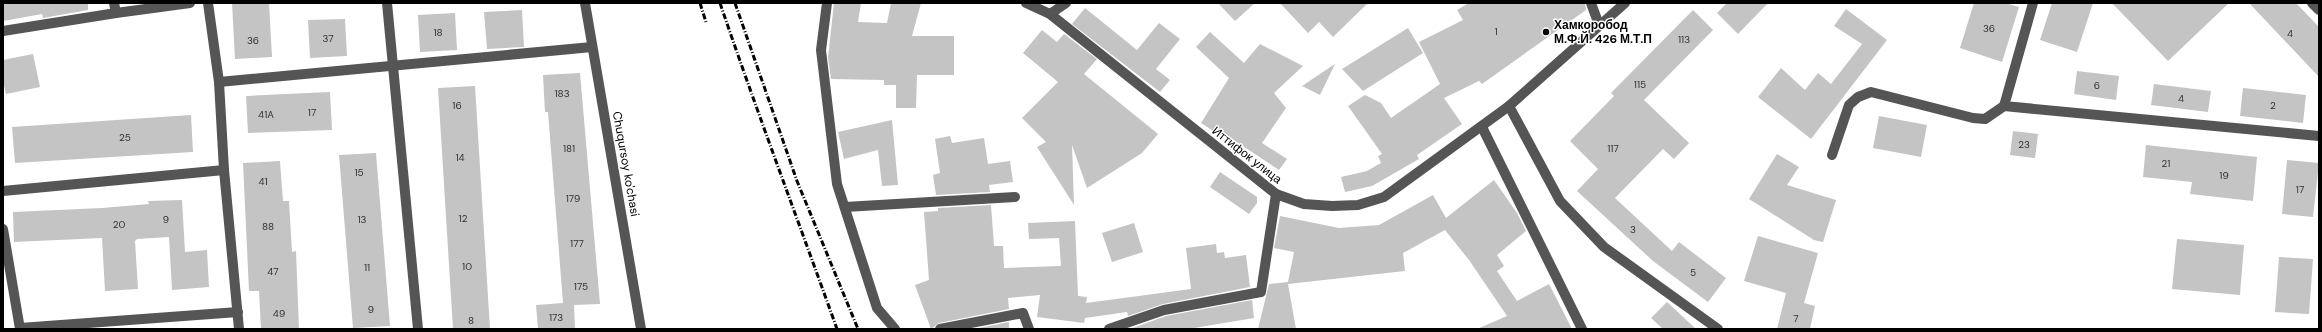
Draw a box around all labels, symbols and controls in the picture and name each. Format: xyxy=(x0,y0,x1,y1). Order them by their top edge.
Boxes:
place label: Хамкоробод М.Ф.Й. 426 М.Т.П xyxy=(1554,17,1652,47)
house number: 36 xyxy=(1983,22,1995,35)
house number: 1 xyxy=(1494,25,1498,38)
house number: 18 xyxy=(433,26,443,39)
marker: Хамкоробод М.Ф.Й. 426 М.Т.П xyxy=(1541,27,1551,37)
house number: 4 xyxy=(2287,27,2293,40)
house number: 37 xyxy=(322,32,334,45)
house number: 113 xyxy=(1678,33,1690,46)
house number: 36 xyxy=(247,34,259,47)
house number: 115 xyxy=(1634,78,1646,91)
house number: 6 xyxy=(2094,79,2100,92)
house number: 183 xyxy=(554,87,570,100)
house number: 4 xyxy=(2178,92,2184,105)
house number: 16 xyxy=(452,99,462,112)
house number: 2 xyxy=(2270,99,2276,112)
house number: 17 xyxy=(308,106,316,119)
house number: 41A xyxy=(258,108,274,121)
street label: Chuqursoy ko'chasi xyxy=(609,110,643,218)
street label: Иттифок улица xyxy=(1209,123,1285,187)
house number: 25 xyxy=(119,131,131,144)
house number: 23 xyxy=(2018,138,2030,151)
house number: 181 xyxy=(563,142,575,155)
house number: 117 xyxy=(1607,142,1619,155)
house number: 14 xyxy=(455,151,465,164)
house number: 21 xyxy=(2162,157,2170,170)
house number: 15 xyxy=(354,166,364,179)
house number: 19 xyxy=(2219,169,2229,182)
house number: 41 xyxy=(258,175,268,188)
house number: 17 xyxy=(2296,183,2304,196)
house number: 179 xyxy=(566,192,580,205)
house number: 12 xyxy=(459,212,468,225)
house number: 9 xyxy=(163,213,169,226)
house number: 13 xyxy=(357,213,367,226)
house number: 20 xyxy=(113,218,125,231)
house number: 88 xyxy=(262,220,274,233)
house number: 3 xyxy=(1630,223,1636,236)
house number: 177 xyxy=(570,237,584,250)
house number: 10 xyxy=(462,260,472,273)
house number: 11 xyxy=(364,261,370,274)
house number: 47 xyxy=(267,265,279,278)
house number: 5 xyxy=(1690,266,1696,279)
house number: 175 xyxy=(574,280,588,293)
house number: 9 xyxy=(368,303,374,316)
house number: 49 xyxy=(273,307,285,320)
house number: 173 xyxy=(549,311,563,324)
house number: 7 xyxy=(1793,312,1799,325)
house number: 8 xyxy=(468,314,474,327)

